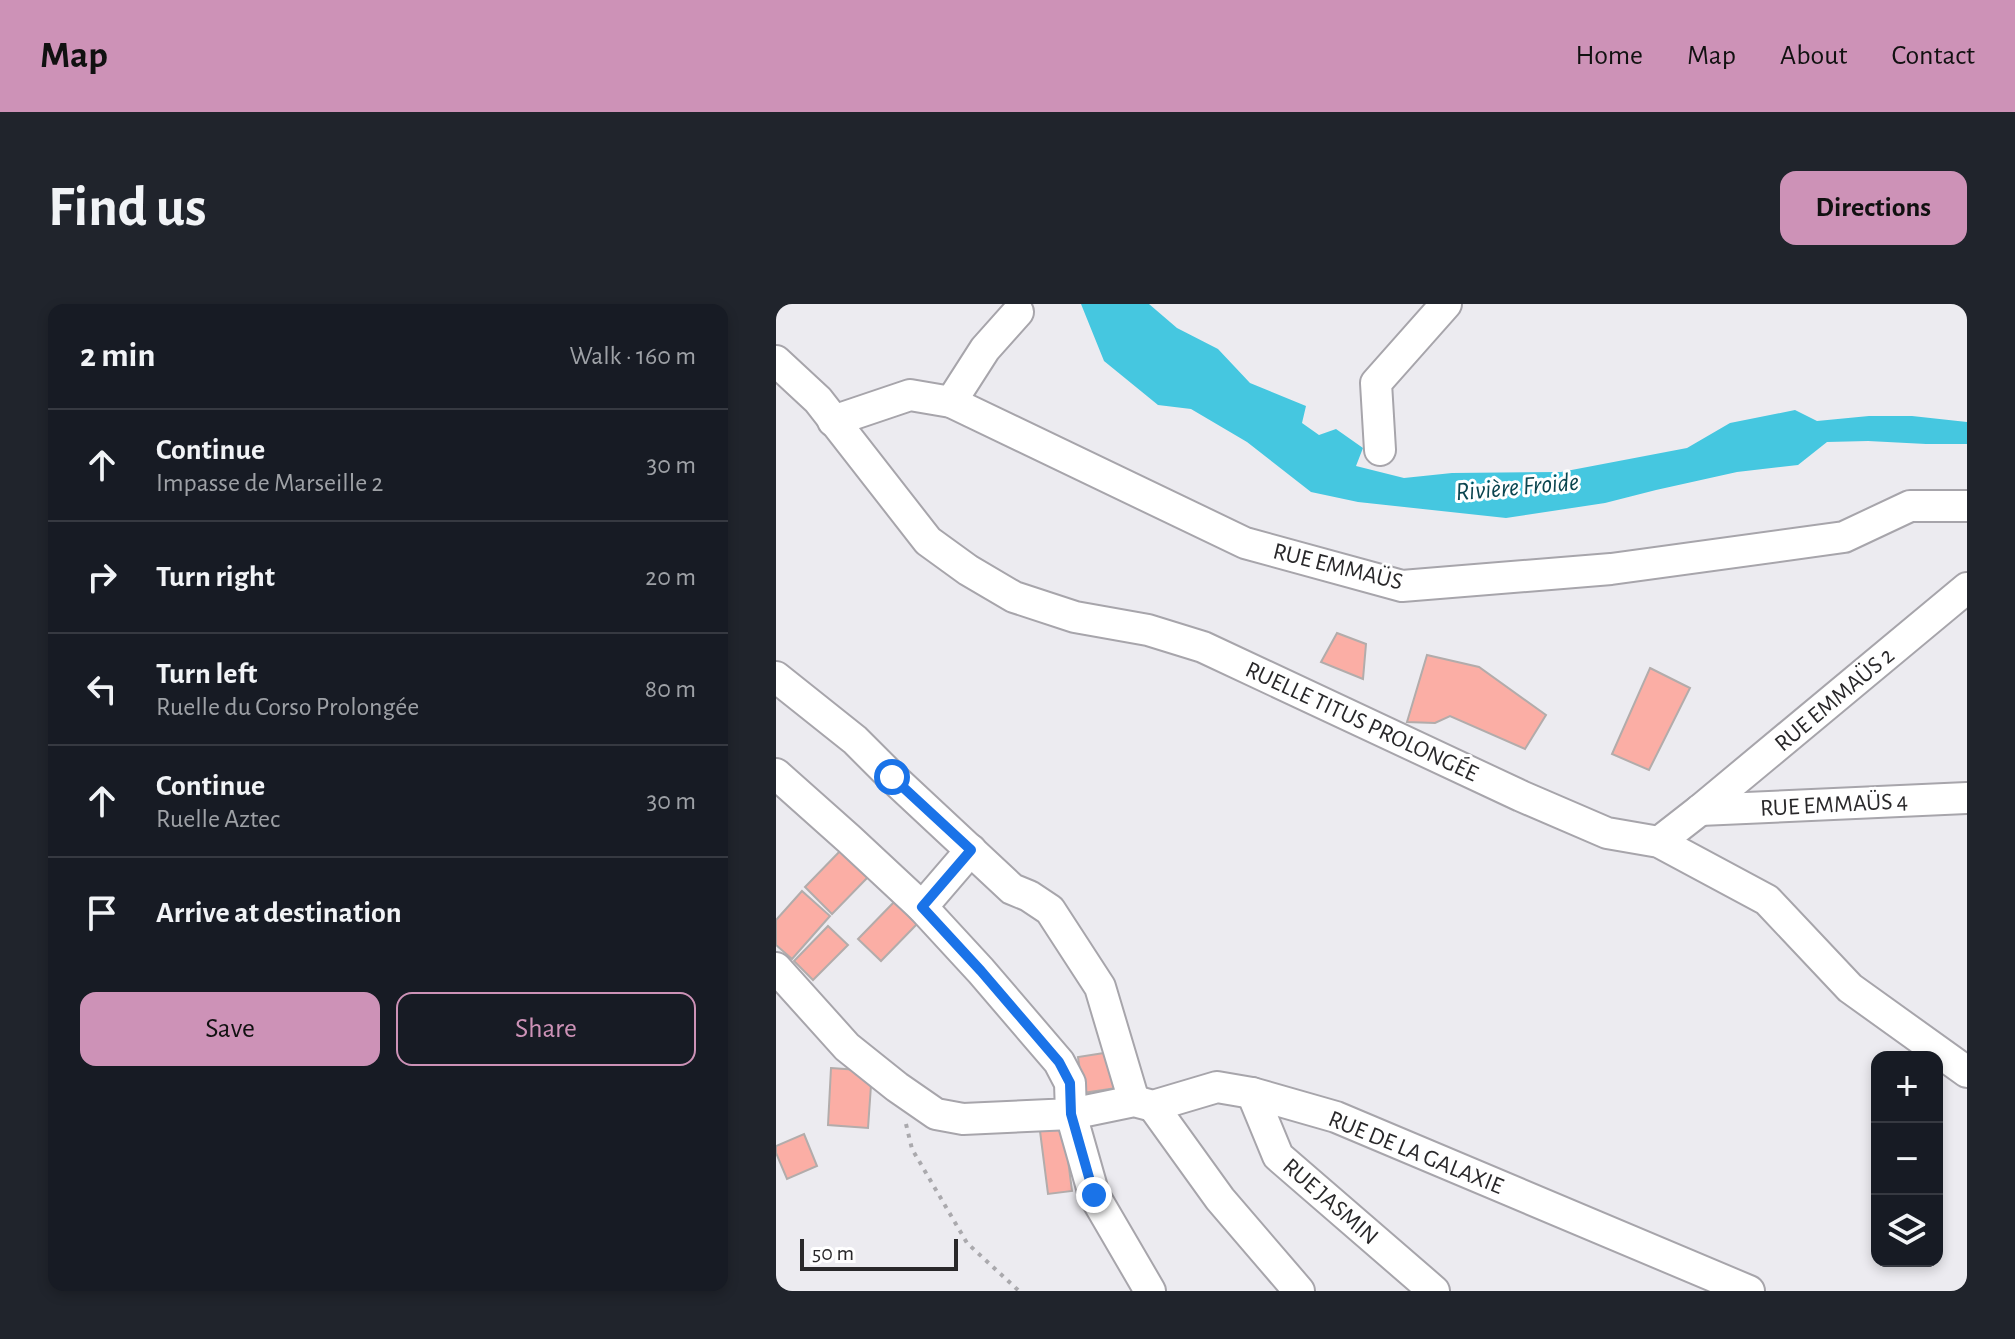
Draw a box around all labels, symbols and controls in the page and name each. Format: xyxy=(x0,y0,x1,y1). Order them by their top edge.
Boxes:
text: Map xyxy=(40,37,108,75)
text: Home xyxy=(1576,42,1643,70)
text: Map xyxy=(1687,42,1736,70)
text: About xyxy=(1780,42,1848,70)
text: Contact xyxy=(1892,42,1975,70)
button: Directions xyxy=(1780,171,1967,245)
text: Find us xyxy=(48,180,206,236)
text: 2 min xyxy=(80,339,155,373)
text: Walk · 160 m xyxy=(569,343,696,369)
text: Continue xyxy=(156,435,265,465)
icon: ahead xyxy=(80,443,124,487)
text: 30 m xyxy=(646,452,696,478)
water label: Rivière Froide xyxy=(1454,469,1580,505)
text: Impasse de Marseille 2 xyxy=(156,470,383,496)
street label: RUE EMMAÜS xyxy=(1270,538,1405,595)
icon: right xyxy=(80,555,124,599)
text: Turn right xyxy=(156,562,275,592)
text: 20 m xyxy=(645,564,696,590)
street label: RUE EMMAÜS 2 xyxy=(1770,642,1899,756)
street label: RUELLE TITUS PROLONGÉE xyxy=(1242,656,1483,787)
text: Turn left xyxy=(156,659,257,689)
icon: left xyxy=(80,667,124,711)
text: 80 m xyxy=(645,676,696,702)
text: Ruelle du Corso Prolongée xyxy=(156,694,419,720)
route start xyxy=(874,759,910,795)
text: Continue xyxy=(156,771,265,801)
icon: ahead xyxy=(80,779,124,823)
text: 30 m xyxy=(646,788,696,814)
street label: RUE EMMAÜS 4 xyxy=(1759,788,1909,821)
text: Ruelle Aztec xyxy=(156,806,280,832)
icon: arrive xyxy=(80,891,124,935)
text: Arrive at destination xyxy=(156,898,402,928)
button: Save xyxy=(80,992,380,1066)
button: Share xyxy=(396,992,696,1066)
map controls xyxy=(1871,1051,1943,1267)
button: + xyxy=(1871,1051,1943,1123)
street label: RUE DE LA GALAXIE xyxy=(1325,1107,1507,1199)
button: − xyxy=(1871,1123,1943,1195)
street label: RUE JASMIN xyxy=(1278,1154,1383,1249)
route end xyxy=(1076,1177,1112,1213)
button: layers xyxy=(1871,1195,1943,1267)
scale bar xyxy=(800,1235,958,1271)
text: 50 m xyxy=(812,1242,854,1264)

